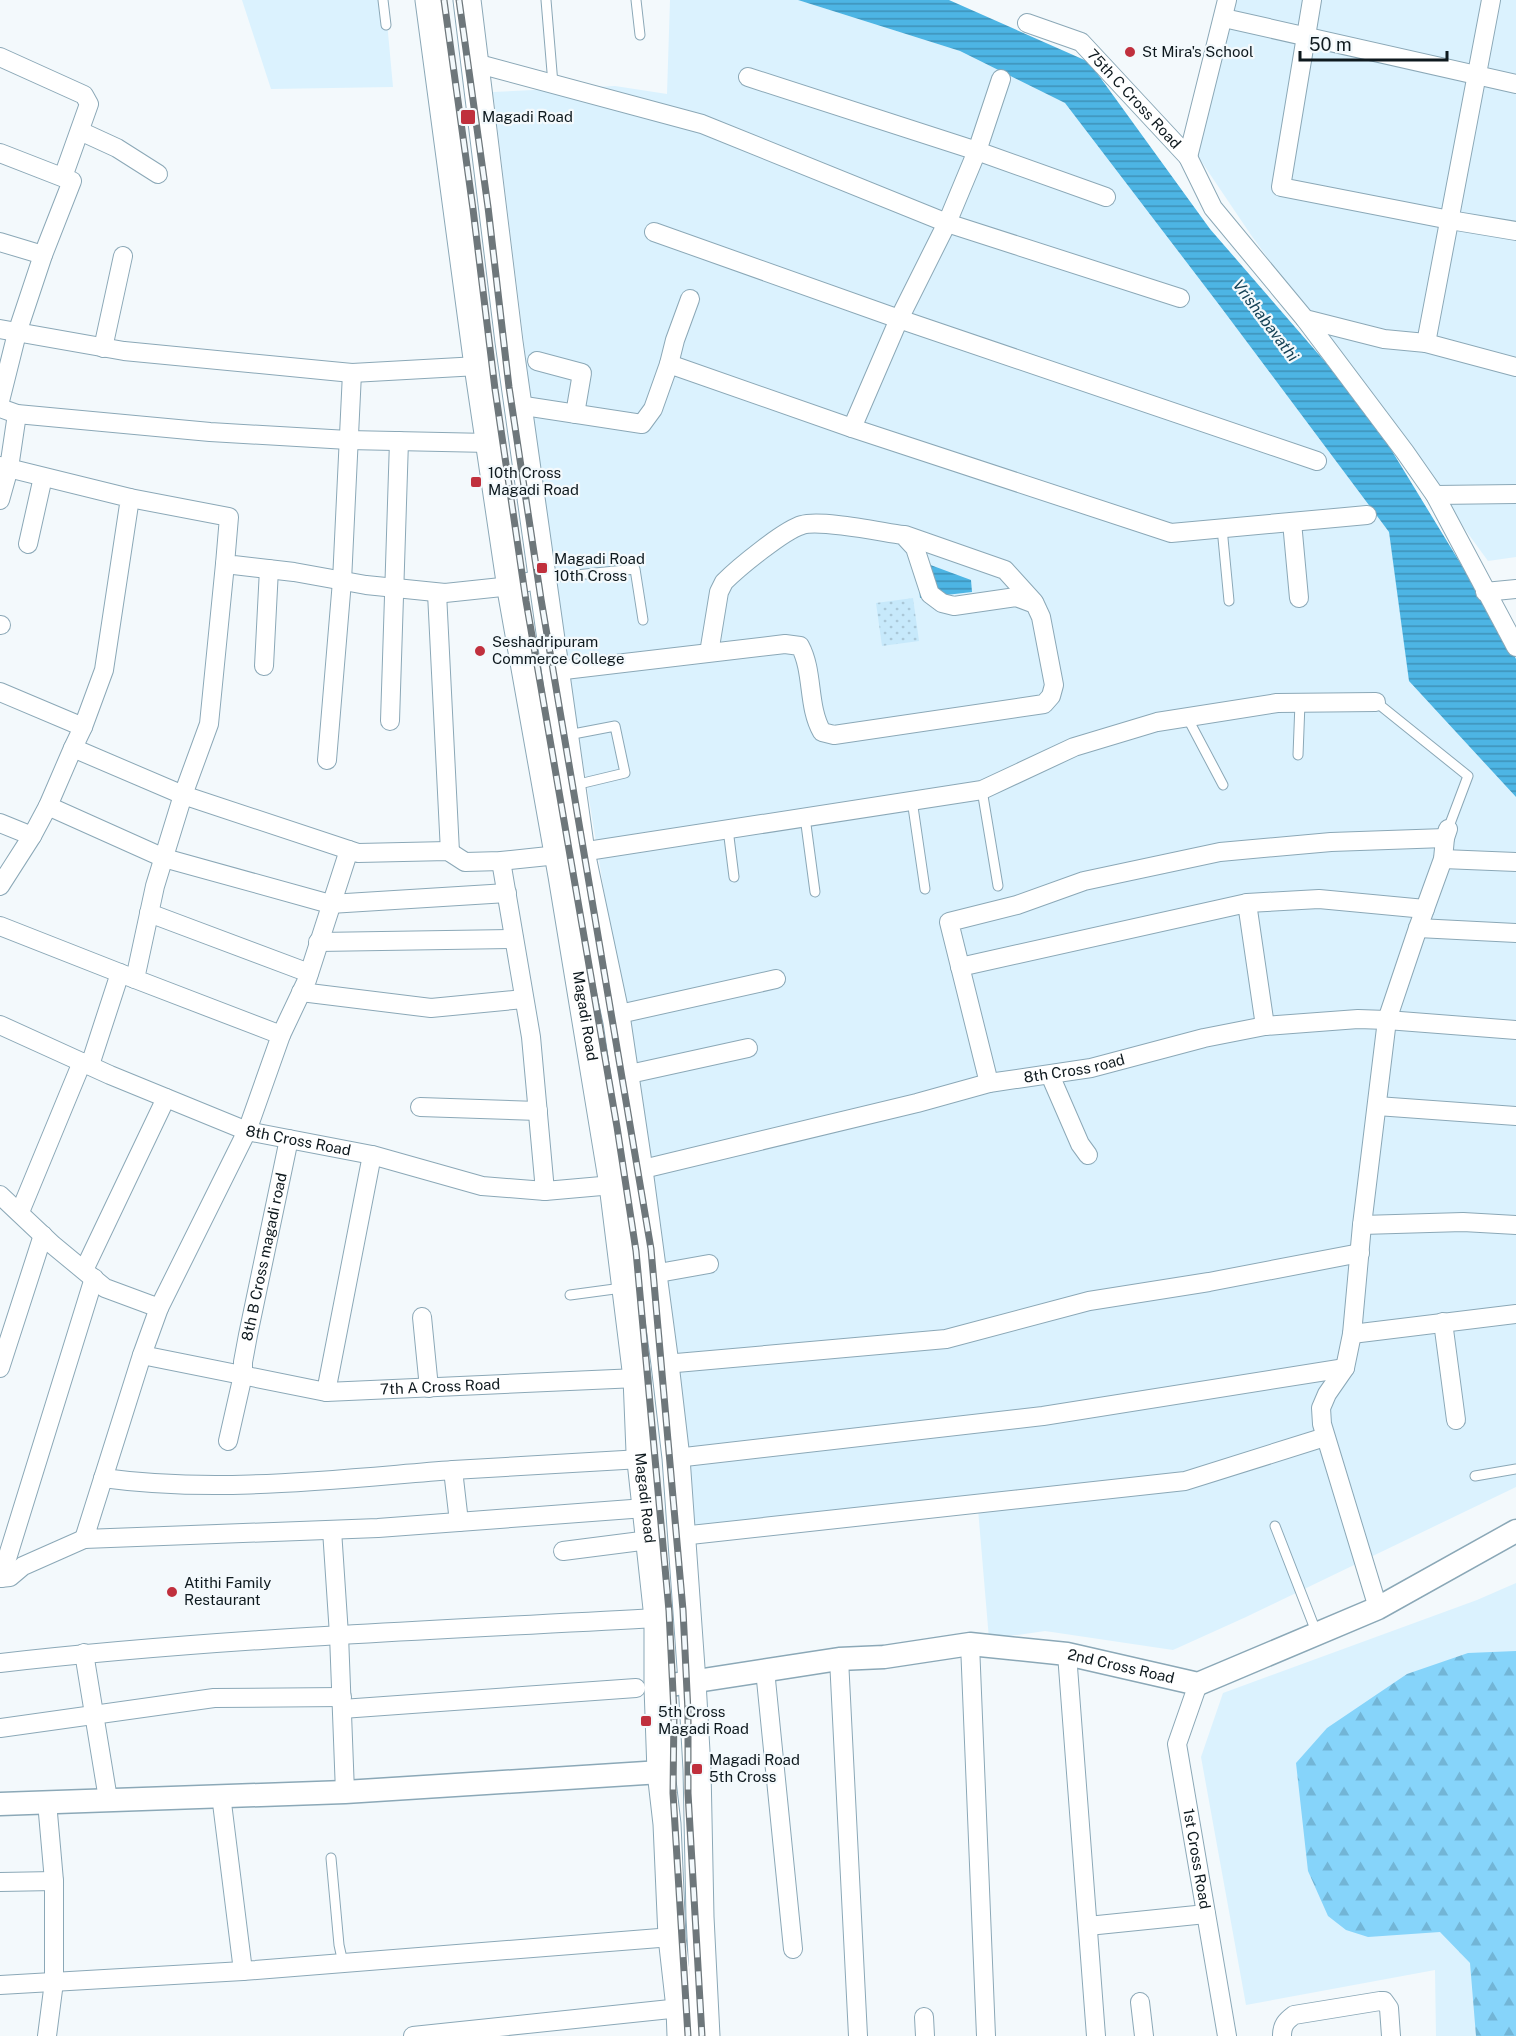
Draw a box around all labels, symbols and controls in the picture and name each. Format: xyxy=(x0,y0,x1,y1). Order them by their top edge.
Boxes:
scale bar xyxy=(1300,24,1447,62)
text: 50 m xyxy=(1309,34,1352,55)
place label: St Mira's School xyxy=(1142,43,1253,60)
street label: 75th C Cross Road xyxy=(1084,45,1185,152)
marker: St Mira's School xyxy=(1123,45,1137,59)
marker: Magadi Road xyxy=(459,108,477,126)
place label: Magadi Road xyxy=(482,108,573,125)
water label: Vrishabavathi xyxy=(1229,276,1303,365)
place label: 10th Cross Magadi Road xyxy=(488,464,579,498)
marker: 10th Cross Magadi Road xyxy=(469,475,483,489)
place label: Magadi Road 10th Cross xyxy=(554,550,645,584)
marker: Magadi Road 10th Cross xyxy=(535,561,549,575)
place label: Seshadripuram Commerce College xyxy=(492,633,624,667)
marker: Seshadripuram Commerce College xyxy=(473,644,487,658)
street label: Magadi Road xyxy=(570,970,601,1062)
street label: 8th Cross road xyxy=(1022,1050,1127,1086)
street label: 8th Cross Road xyxy=(244,1122,352,1159)
street label: 8th B Cross magadi road xyxy=(238,1171,290,1342)
street label: 7th A Cross Road xyxy=(380,1375,501,1398)
street label: Magadi Road xyxy=(632,1452,659,1544)
place label: Atithi Family Restaurant xyxy=(184,1574,271,1608)
marker: Atithi Family Restaurant xyxy=(165,1585,179,1599)
street label: 2nd Cross Road xyxy=(1066,1645,1176,1686)
place label: 5th Cross Magadi Road xyxy=(658,1703,749,1737)
marker: 5th Cross Magadi Road xyxy=(639,1714,653,1728)
place label: Magadi Road 5th Cross xyxy=(709,1751,800,1785)
marker: Magadi Road 5th Cross xyxy=(690,1762,704,1776)
street label: 1st Cross Road xyxy=(1180,1807,1214,1910)

